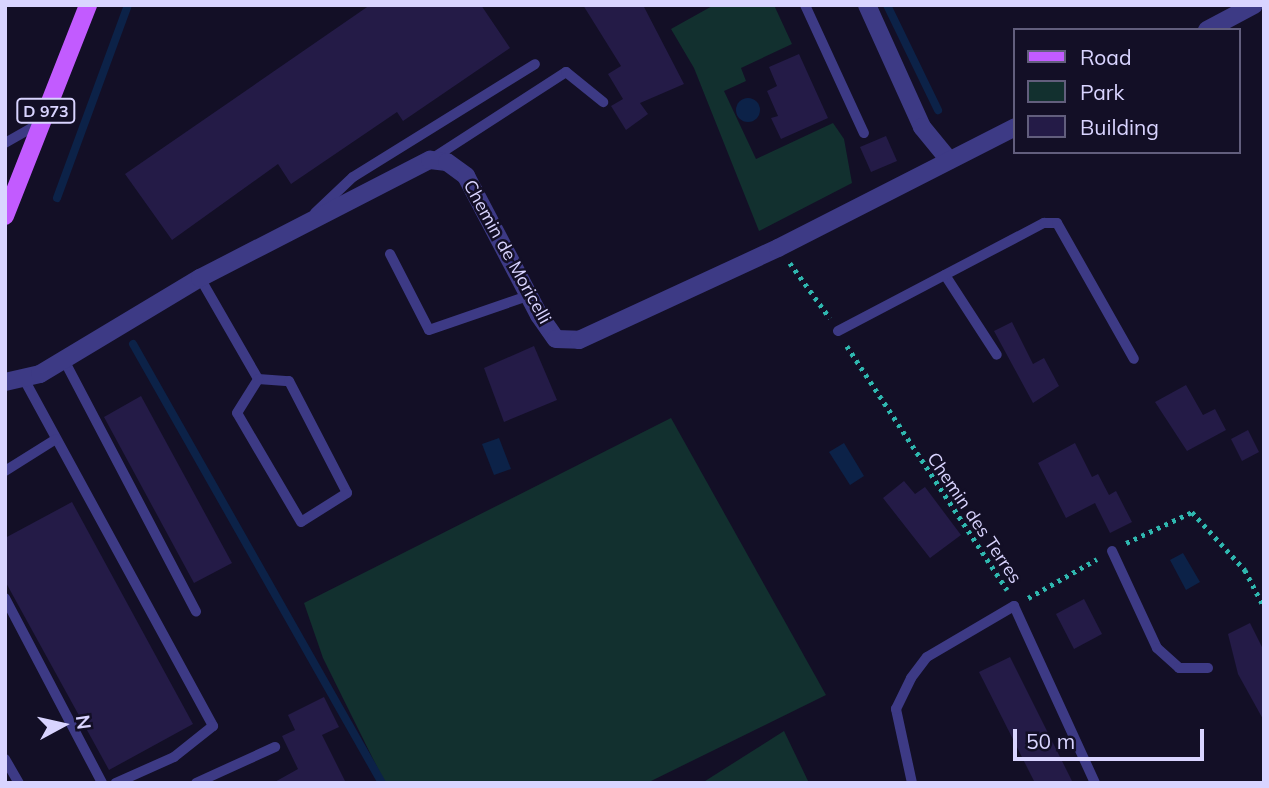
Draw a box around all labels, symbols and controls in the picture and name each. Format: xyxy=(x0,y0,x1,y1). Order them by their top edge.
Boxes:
legend xyxy=(1014,28,1241,154)
text: Road xyxy=(1080,44,1131,70)
text: Park xyxy=(1080,79,1124,105)
road number: D 973 xyxy=(16,99,76,124)
text: Building xyxy=(1080,114,1159,140)
street label: Chemin de Moricelli xyxy=(458,176,556,328)
street label: Chemin des Terres xyxy=(922,448,1026,588)
north arrow xyxy=(28,690,98,760)
text: N xyxy=(71,713,97,731)
scale bar xyxy=(1017,714,1208,758)
text: 50 m xyxy=(1026,728,1075,754)

